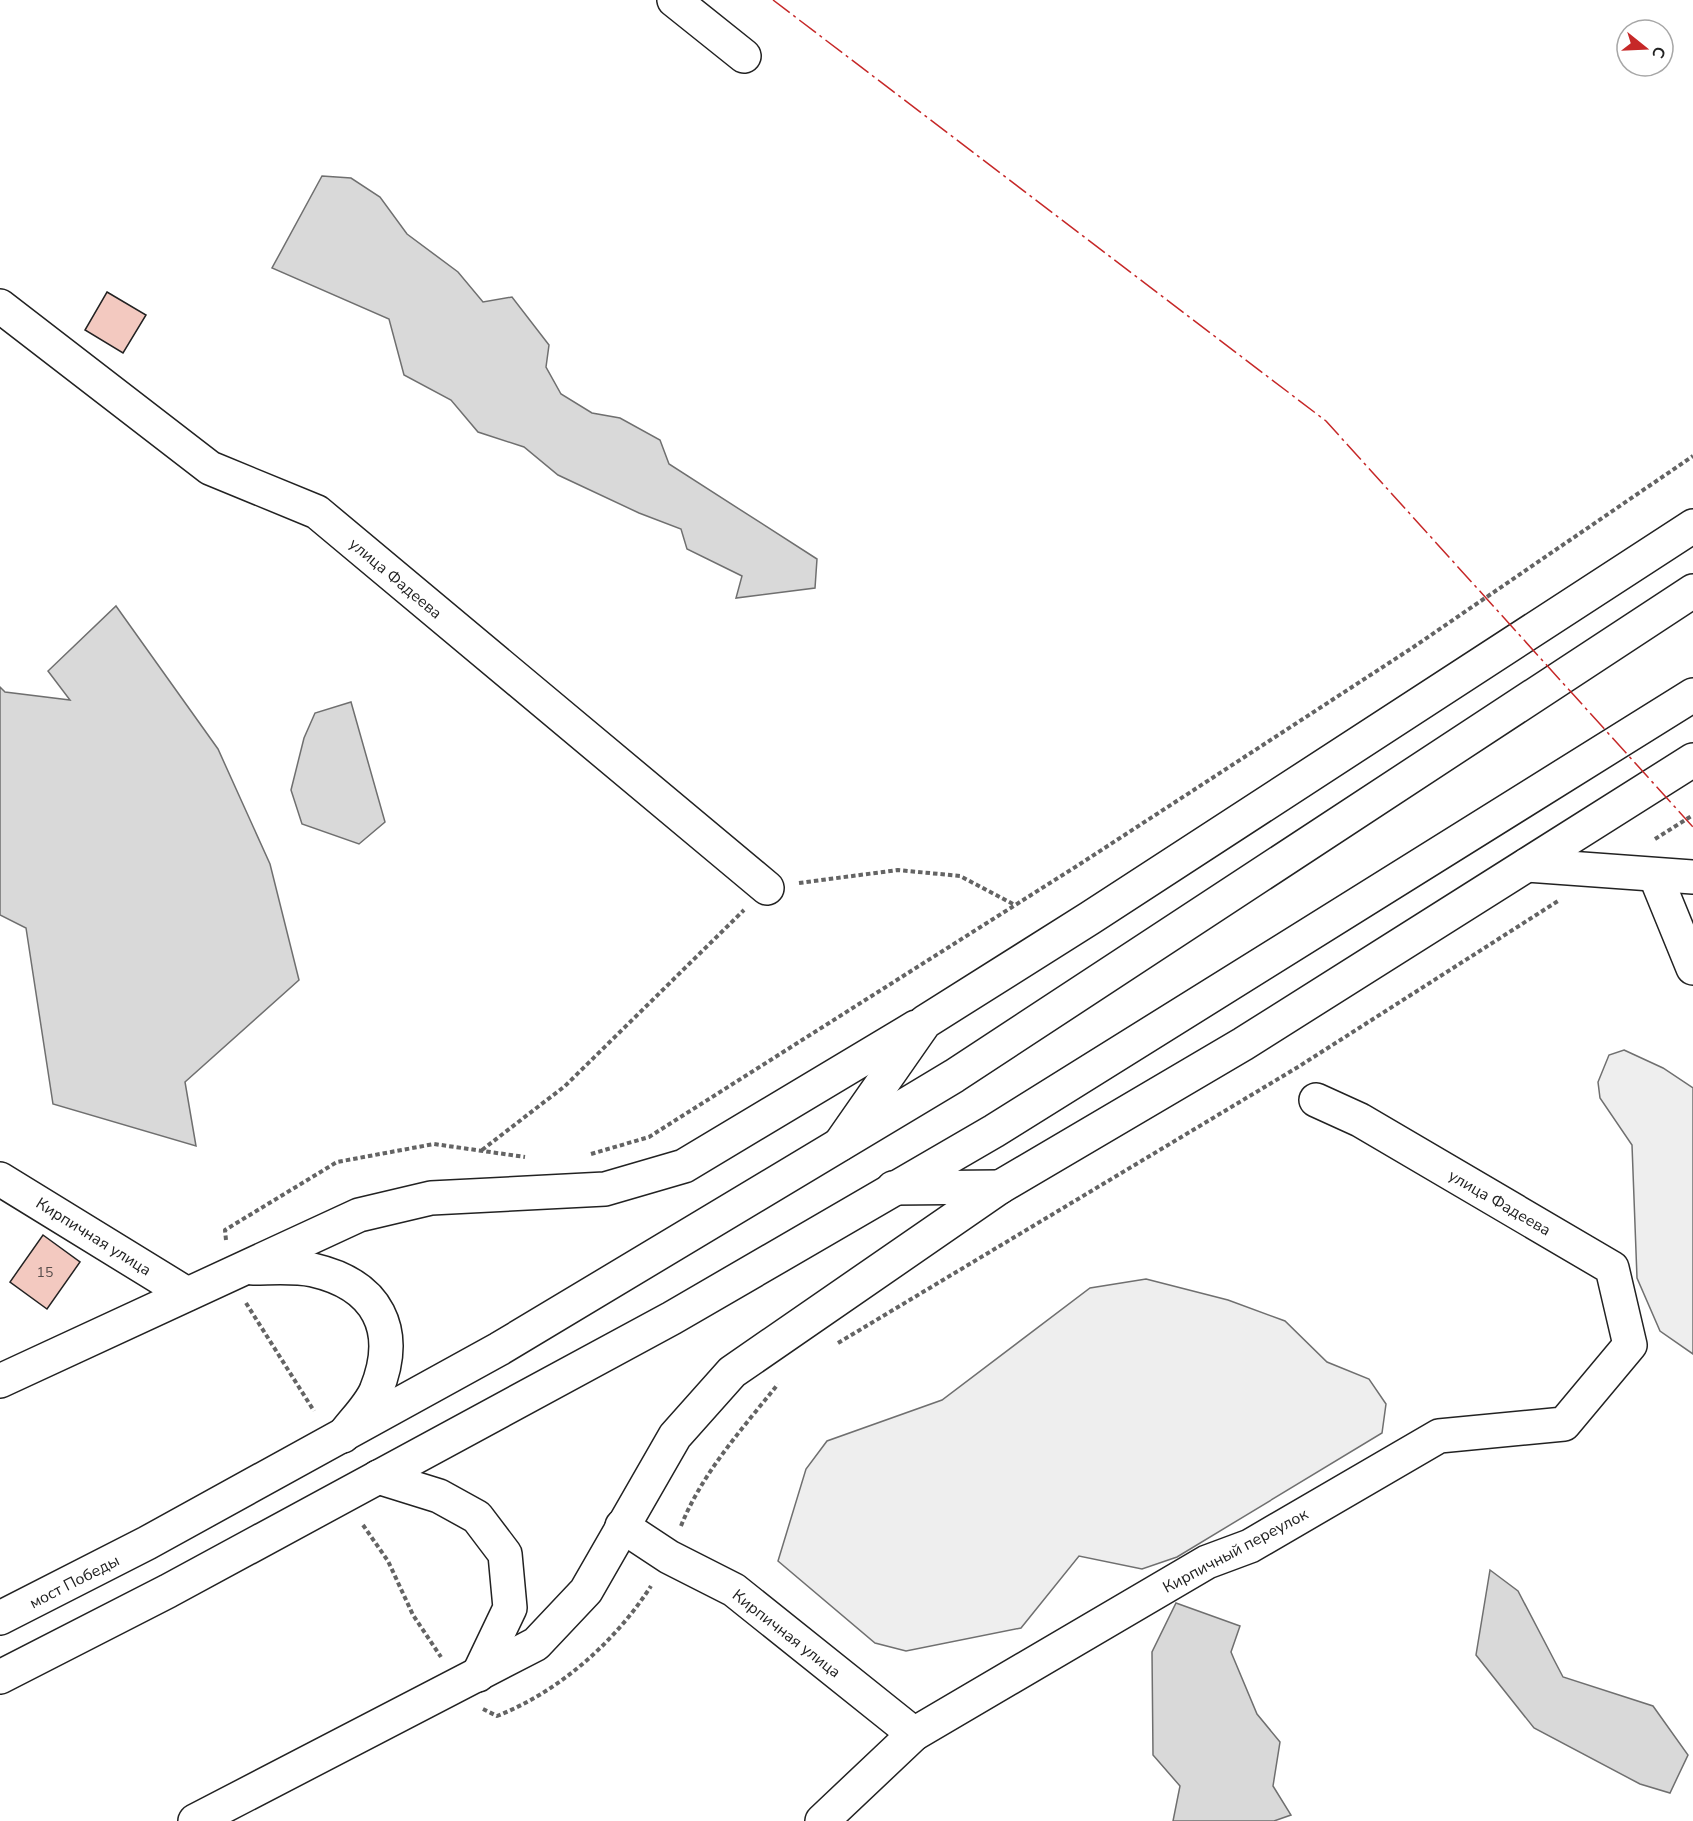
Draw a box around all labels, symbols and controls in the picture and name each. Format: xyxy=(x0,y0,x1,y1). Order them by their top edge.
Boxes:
north arrow xyxy=(1615,18,1675,78)
text: С xyxy=(1646,44,1670,61)
street label: улица Фадеева xyxy=(344,533,447,624)
street label: улица Фадеева xyxy=(1444,1165,1555,1241)
street label: Кирпичная улица xyxy=(32,1193,155,1281)
house number: 15 xyxy=(37,1263,53,1282)
street label: Кирпичный переулок xyxy=(1159,1503,1313,1599)
street label: мост Победы xyxy=(26,1550,123,1614)
street label: Кирпичная улица xyxy=(728,1584,845,1683)

